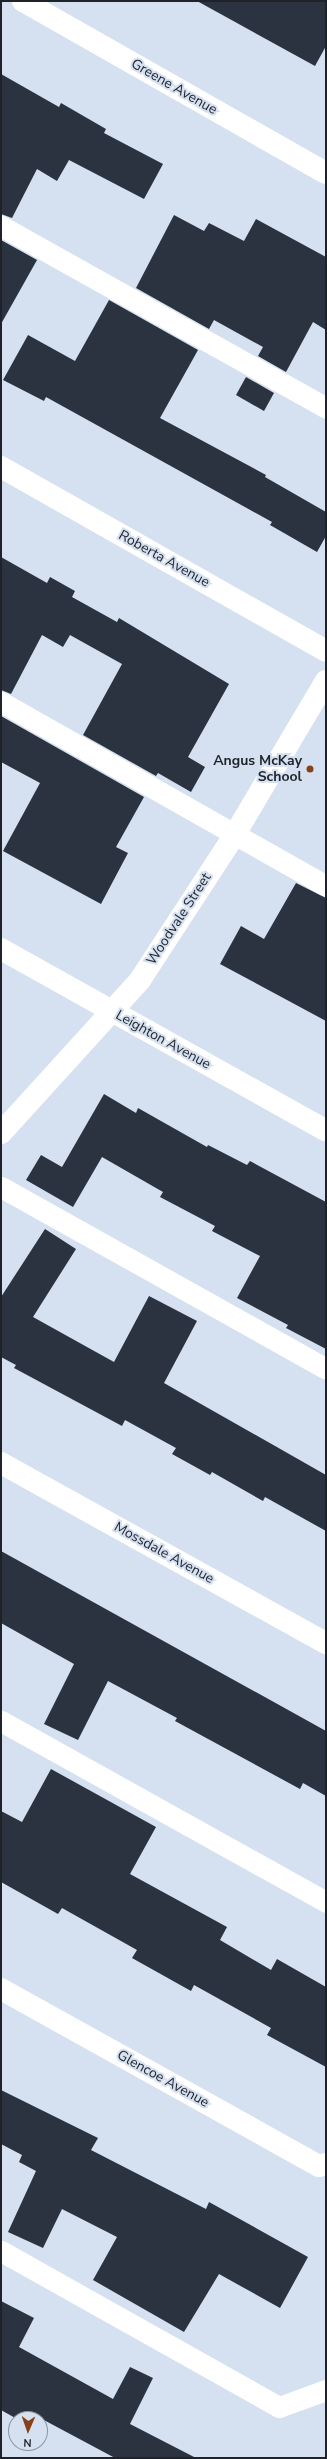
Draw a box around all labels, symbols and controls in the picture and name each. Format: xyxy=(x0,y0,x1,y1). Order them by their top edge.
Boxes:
street label: Greene Avenue xyxy=(128,56,220,118)
street label: Roberta Avenue xyxy=(116,527,212,591)
place label: Angus McKay School xyxy=(213,753,302,786)
marker: Angus McKay School xyxy=(305,764,315,774)
street label: Woodvale Street xyxy=(143,870,215,968)
street label: Leighton Avenue xyxy=(112,1007,214,1073)
street label: Mossdale Avenue xyxy=(111,1519,217,1587)
street label: Glencoe Avenue xyxy=(114,2047,212,2111)
north arrow xyxy=(8,2411,48,2451)
text: N xyxy=(23,2435,32,2450)

